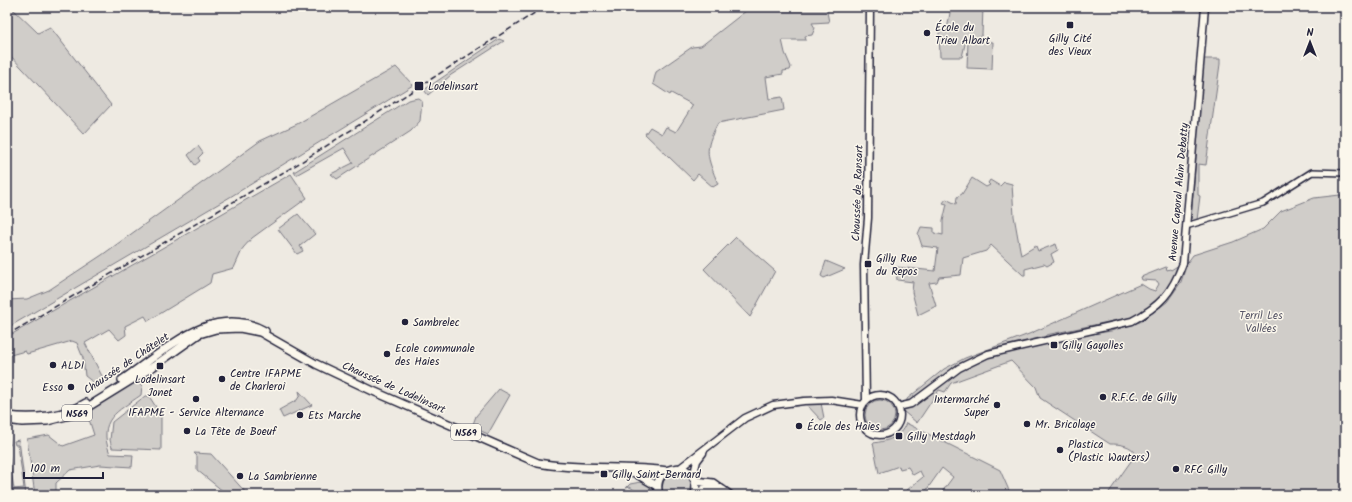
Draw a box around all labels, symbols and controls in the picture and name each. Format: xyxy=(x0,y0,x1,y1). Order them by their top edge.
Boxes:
place label: École du Trieu Albart xyxy=(935,19,991,50)
marker: Gilly Cité des Vieux xyxy=(1065,20,1075,30)
north arrow xyxy=(1290,22,1330,62)
text: N xyxy=(1307,24,1314,42)
marker: École du Trieu Albart xyxy=(922,28,932,38)
place label: Gilly Cité des Vieux xyxy=(1049,30,1092,61)
place label: Lodelinsart xyxy=(428,78,479,96)
marker: Lodelinsart xyxy=(413,80,425,92)
street label: Avenue Caporal Alain Debatty xyxy=(1164,121,1194,262)
street label: Chaussée de Ransart xyxy=(847,144,869,242)
place label: Gilly Rue du Repos xyxy=(876,250,918,281)
marker: Gilly Rue du Repos xyxy=(863,259,873,269)
park label: Terril Les Vallées xyxy=(1239,307,1283,338)
place label: Sambrelec xyxy=(413,314,460,332)
marker: Sambrelec xyxy=(400,317,410,327)
street label: Chaussée de Châtelet xyxy=(80,328,174,399)
place label: Gilly Gayolles xyxy=(1062,337,1124,355)
place label: Ecole communale des Haies xyxy=(395,340,475,371)
marker: Gilly Gayolles xyxy=(1049,340,1059,350)
marker: Ecole communale des Haies xyxy=(382,349,392,359)
place label: ALDI xyxy=(61,357,84,375)
street label: Chaussée de Lodelinsart xyxy=(339,357,449,419)
marker: ALDI xyxy=(48,360,58,370)
marker: Lodelinsart Jonet xyxy=(155,361,165,371)
place label: Centre IFAPME de Charleroi xyxy=(230,365,302,396)
place label: Lodelinsart Jonet xyxy=(135,371,186,402)
marker: Centre IFAPME de Charleroi xyxy=(217,374,227,384)
place label: Esso xyxy=(42,379,63,397)
marker: Esso xyxy=(66,382,76,392)
place label: R.F.C. de Gilly xyxy=(1111,389,1178,407)
place label: Intermarché Super xyxy=(934,391,990,422)
marker: R.F.C. de Gilly xyxy=(1098,392,1108,402)
marker: IFAPME - Service Alternance xyxy=(191,394,201,404)
marker: Intermarché Super xyxy=(992,400,1002,410)
place label: IFAPME - Service Alternance xyxy=(128,404,264,422)
road number: N569 xyxy=(62,405,92,421)
place label: Ets Marche xyxy=(308,407,361,425)
marker: Ets Marche xyxy=(295,410,305,420)
place label: Mr. Bricolage xyxy=(1035,416,1096,434)
place label: École des Haies xyxy=(807,418,880,436)
marker: Mr. Bricolage xyxy=(1022,419,1032,429)
marker: École des Haies xyxy=(794,421,804,431)
place label: La Tête de Boeuf xyxy=(195,423,278,441)
road number: N569 xyxy=(451,424,481,440)
marker: La Tête de Boeuf xyxy=(182,426,192,436)
place label: Gilly Mestdagh xyxy=(907,428,976,446)
marker: Gilly Mestdagh xyxy=(894,431,904,441)
place label: Plastica (Plastic Wauters) xyxy=(1068,436,1150,467)
marker: Plastica (Plastic Wauters) xyxy=(1055,445,1065,455)
scale bar xyxy=(24,454,103,480)
text: 100 m xyxy=(30,459,61,478)
place label: RFC Gilly xyxy=(1184,461,1228,479)
marker: RFC Gilly xyxy=(1171,464,1181,474)
place label: Gilly Saint-Bernard xyxy=(612,466,701,484)
place label: La Sambrienne xyxy=(248,468,317,486)
marker: Gilly Saint-Bernard xyxy=(599,469,609,479)
marker: La Sambrienne xyxy=(235,471,245,481)

